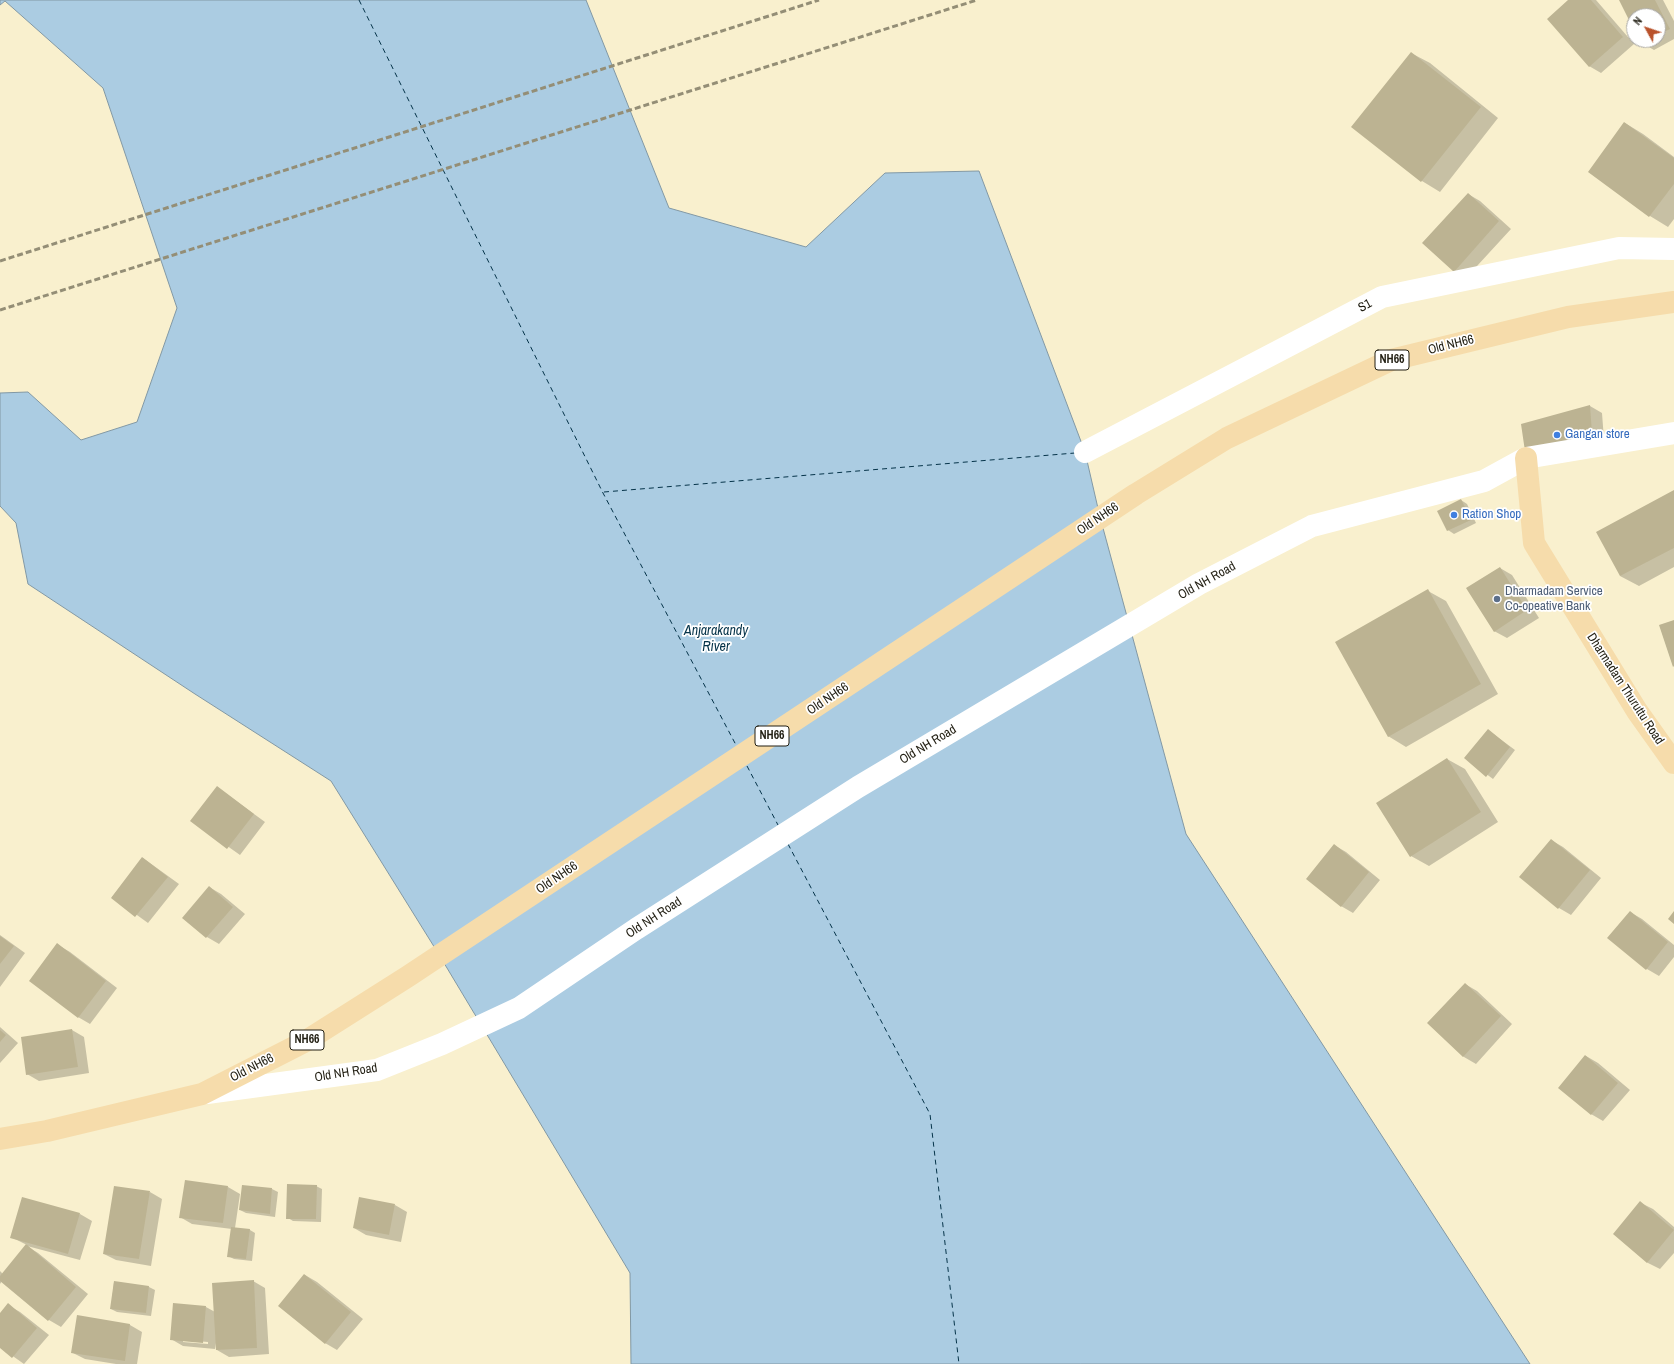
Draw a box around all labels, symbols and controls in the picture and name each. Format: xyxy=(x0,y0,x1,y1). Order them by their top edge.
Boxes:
north arrow xyxy=(1626,8,1666,48)
text: N xyxy=(1630,14,1645,28)
street label: S1 xyxy=(1356,296,1374,316)
street label: Old NH66 xyxy=(1426,332,1476,358)
road number: NH66 xyxy=(1375,350,1409,370)
place label: Gangan store xyxy=(1565,427,1630,443)
marker: Gangan store xyxy=(1552,430,1562,440)
street label: Old NH66 xyxy=(1074,499,1122,539)
place label: Ration Shop xyxy=(1462,507,1521,523)
marker: Ration Shop xyxy=(1449,510,1459,520)
street label: Old NH Road xyxy=(1175,559,1239,603)
place label: Dharmadam Service Co-opeative Bank xyxy=(1505,584,1603,615)
marker: Dharmadam Service Co-opeative Bank xyxy=(1492,594,1502,604)
water label: Anjarakandy River xyxy=(684,623,748,656)
street label: Dharmadam Thuruttu Road xyxy=(1583,630,1667,748)
street label: Old NH66 xyxy=(804,679,852,719)
street label: Old NH Road xyxy=(897,722,959,768)
road number: NH66 xyxy=(755,726,789,746)
street label: Old NH66 xyxy=(533,858,581,898)
street label: Old NH Road xyxy=(623,894,685,942)
road number: NH66 xyxy=(290,1030,324,1050)
street label: Old NH66 xyxy=(228,1050,276,1086)
street label: Old NH Road xyxy=(313,1060,379,1086)

